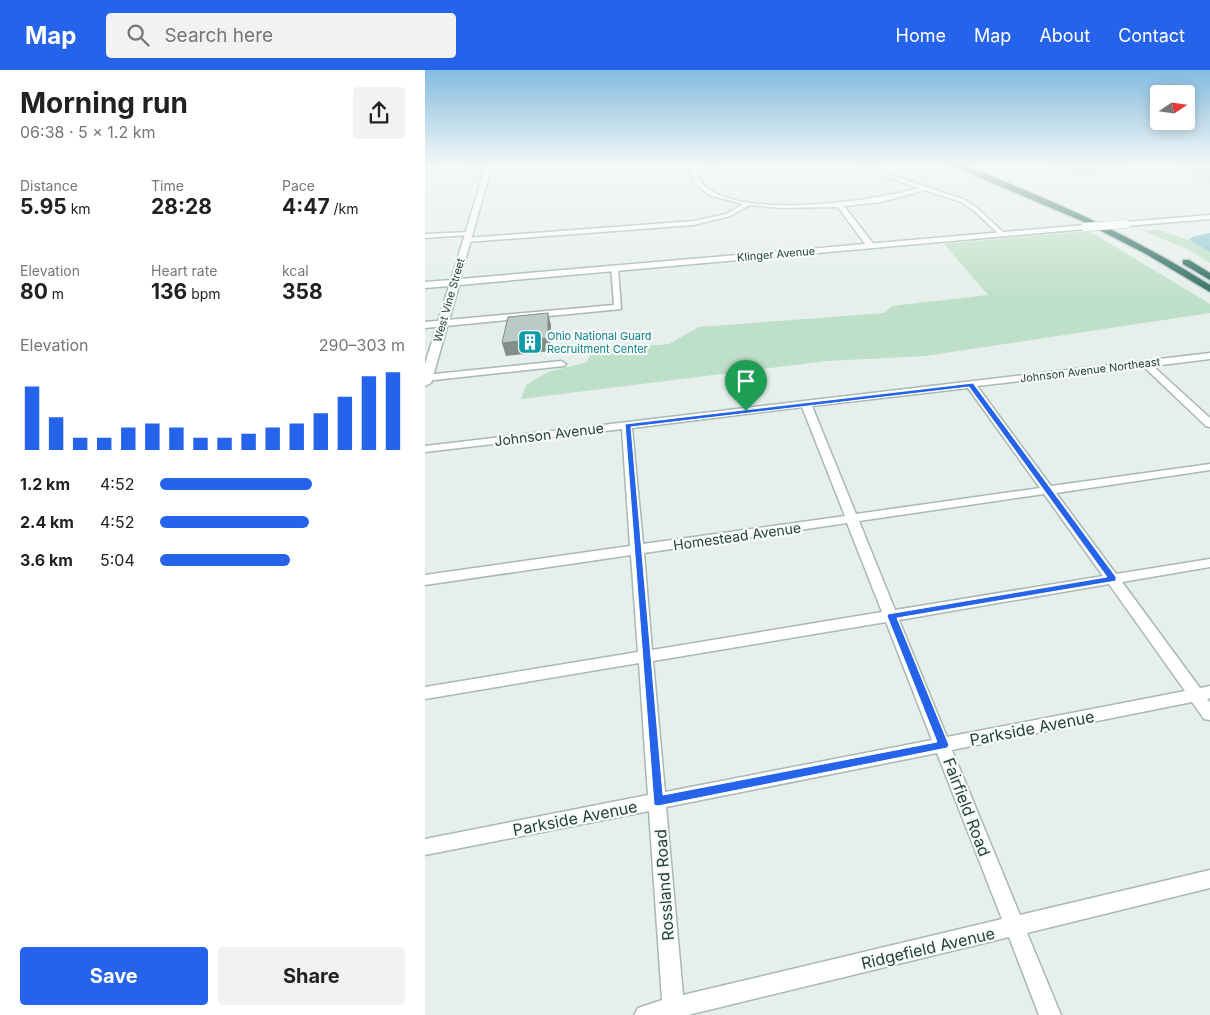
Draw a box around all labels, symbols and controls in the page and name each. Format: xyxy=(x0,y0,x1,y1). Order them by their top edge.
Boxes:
search box xyxy=(106,13,456,58)
text: Map xyxy=(25,21,76,50)
icon: search xyxy=(124,21,152,49)
text: Search here xyxy=(164,24,273,47)
text: Home xyxy=(896,25,946,46)
text: Map xyxy=(974,25,1011,46)
text: About xyxy=(1039,25,1090,46)
text: Contact xyxy=(1118,25,1185,46)
north arrow xyxy=(1150,85,1195,130)
map controls xyxy=(1150,85,1195,130)
text: Morning run xyxy=(20,86,188,120)
button: share xyxy=(353,87,405,139)
text: 06:38 · 5 × 1.2 km xyxy=(20,122,156,142)
text: Distance xyxy=(20,177,78,194)
text: Time xyxy=(151,177,184,194)
text: Pace xyxy=(282,177,315,194)
text: 5.95 xyxy=(20,194,67,219)
text: 28:28 xyxy=(151,194,212,219)
text: 4:47 xyxy=(282,194,330,219)
text: km xyxy=(67,200,91,217)
text: /km xyxy=(330,200,359,217)
street label: Klinger Avenue xyxy=(736,244,816,264)
street label: West Vine Street xyxy=(430,256,468,344)
text: Elevation xyxy=(20,262,80,279)
text: Heart rate xyxy=(151,262,217,279)
text: kcal xyxy=(282,262,309,279)
text: 80 xyxy=(20,279,48,304)
text: 136 xyxy=(151,279,187,304)
text: 358 xyxy=(282,279,323,304)
text: m xyxy=(48,285,64,302)
text: bpm xyxy=(187,285,221,302)
building icon: Ohio National Guard Recruitment Center xyxy=(517,329,543,355)
place label: Ohio National Guard Recruitment Center xyxy=(547,329,652,356)
text: Elevation xyxy=(20,335,89,355)
text: 290–303 m xyxy=(319,335,405,355)
street label: Johnson Avenue Northeast xyxy=(1019,354,1161,386)
pin xyxy=(725,360,767,411)
icon: arrive xyxy=(732,367,760,395)
street label: Johnson Avenue xyxy=(493,419,605,449)
text: 1.2 km xyxy=(20,474,70,494)
text: 4:52 xyxy=(100,474,134,494)
text: 2.4 km xyxy=(20,512,74,532)
text: 4:52 xyxy=(100,512,134,532)
street label: Homestead Avenue xyxy=(672,519,802,553)
text: 3.6 km xyxy=(20,550,73,570)
text: 5:04 xyxy=(100,550,135,570)
street label: Parkside Avenue xyxy=(968,706,1096,750)
street label: Fairfield Road xyxy=(939,755,995,859)
street label: Parkside Avenue xyxy=(511,796,639,840)
street label: Rossland Road xyxy=(650,829,678,941)
street label: Ridgefield Avenue xyxy=(859,923,997,973)
button: Save xyxy=(20,947,208,1005)
button: Share xyxy=(218,947,405,1005)

